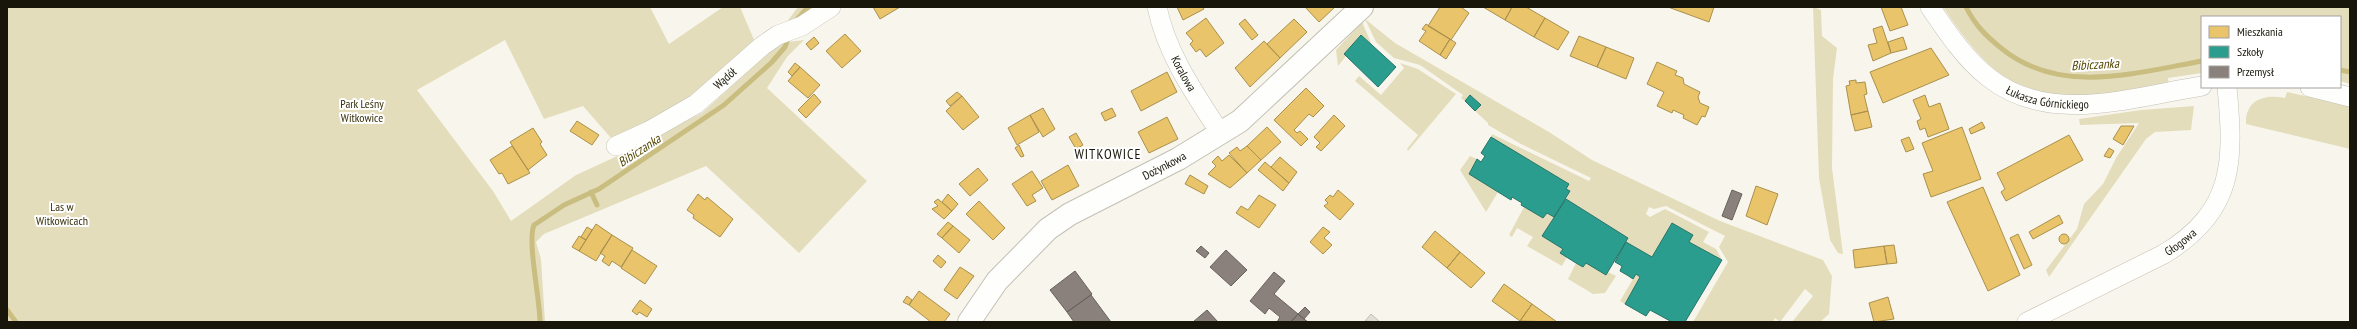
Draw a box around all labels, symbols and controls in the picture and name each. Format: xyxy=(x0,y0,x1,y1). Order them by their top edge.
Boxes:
legend xyxy=(2201,16,2341,88)
text: Mieszkania xyxy=(2237,24,2283,39)
text: Szkoły xyxy=(2237,44,2264,59)
street label: Koralowa xyxy=(1168,53,1200,94)
water label: Bibiczanka xyxy=(2071,55,2120,74)
street label: Wądół xyxy=(710,64,739,92)
text: Przemysł xyxy=(2237,64,2274,79)
street label: Łukasza Górnickiego xyxy=(2004,82,2089,112)
park label: Park Leśny Witkowice xyxy=(340,96,384,125)
water label: Bibiczanka xyxy=(615,130,665,171)
district label: WITKOWICE xyxy=(1074,145,1142,163)
street label: Dożynkowa xyxy=(1140,148,1189,183)
park label: Las w Witkowicach xyxy=(36,199,88,228)
street label: Głogowa xyxy=(2162,225,2199,259)

